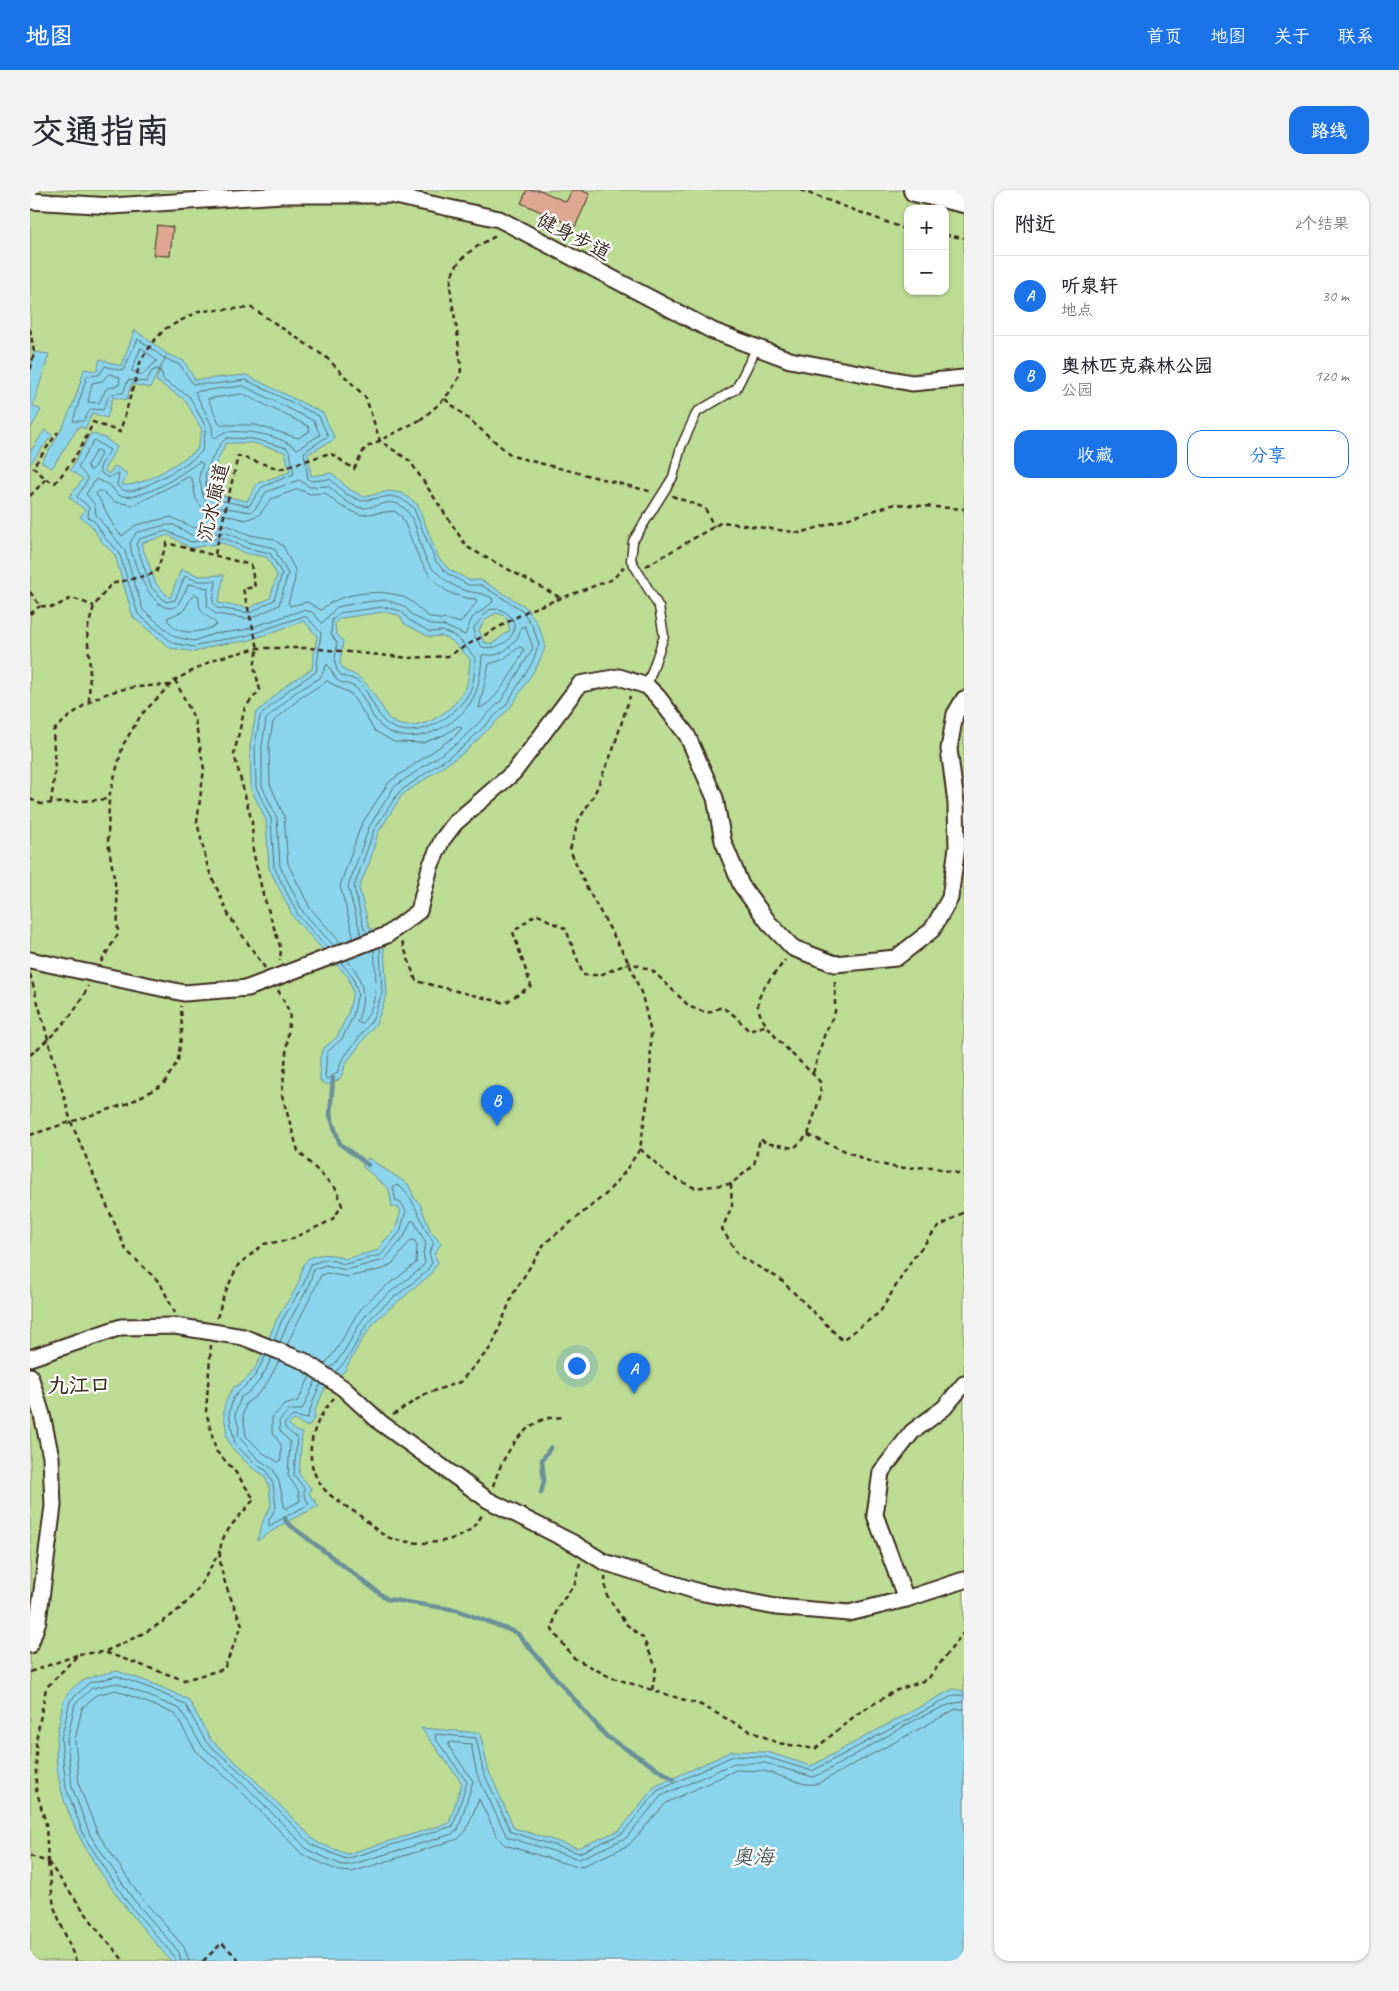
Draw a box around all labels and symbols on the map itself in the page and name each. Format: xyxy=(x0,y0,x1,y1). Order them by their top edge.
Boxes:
street label: 健身步道 xyxy=(532,207,615,266)
street label: 沉水廊道 xyxy=(192,460,235,544)
pin: B xyxy=(481,1085,513,1126)
your location xyxy=(564,1353,590,1379)
pin: A xyxy=(618,1353,650,1394)
district label: 九江口 xyxy=(48,1372,111,1398)
water label: 奥海 xyxy=(732,1844,776,1870)

